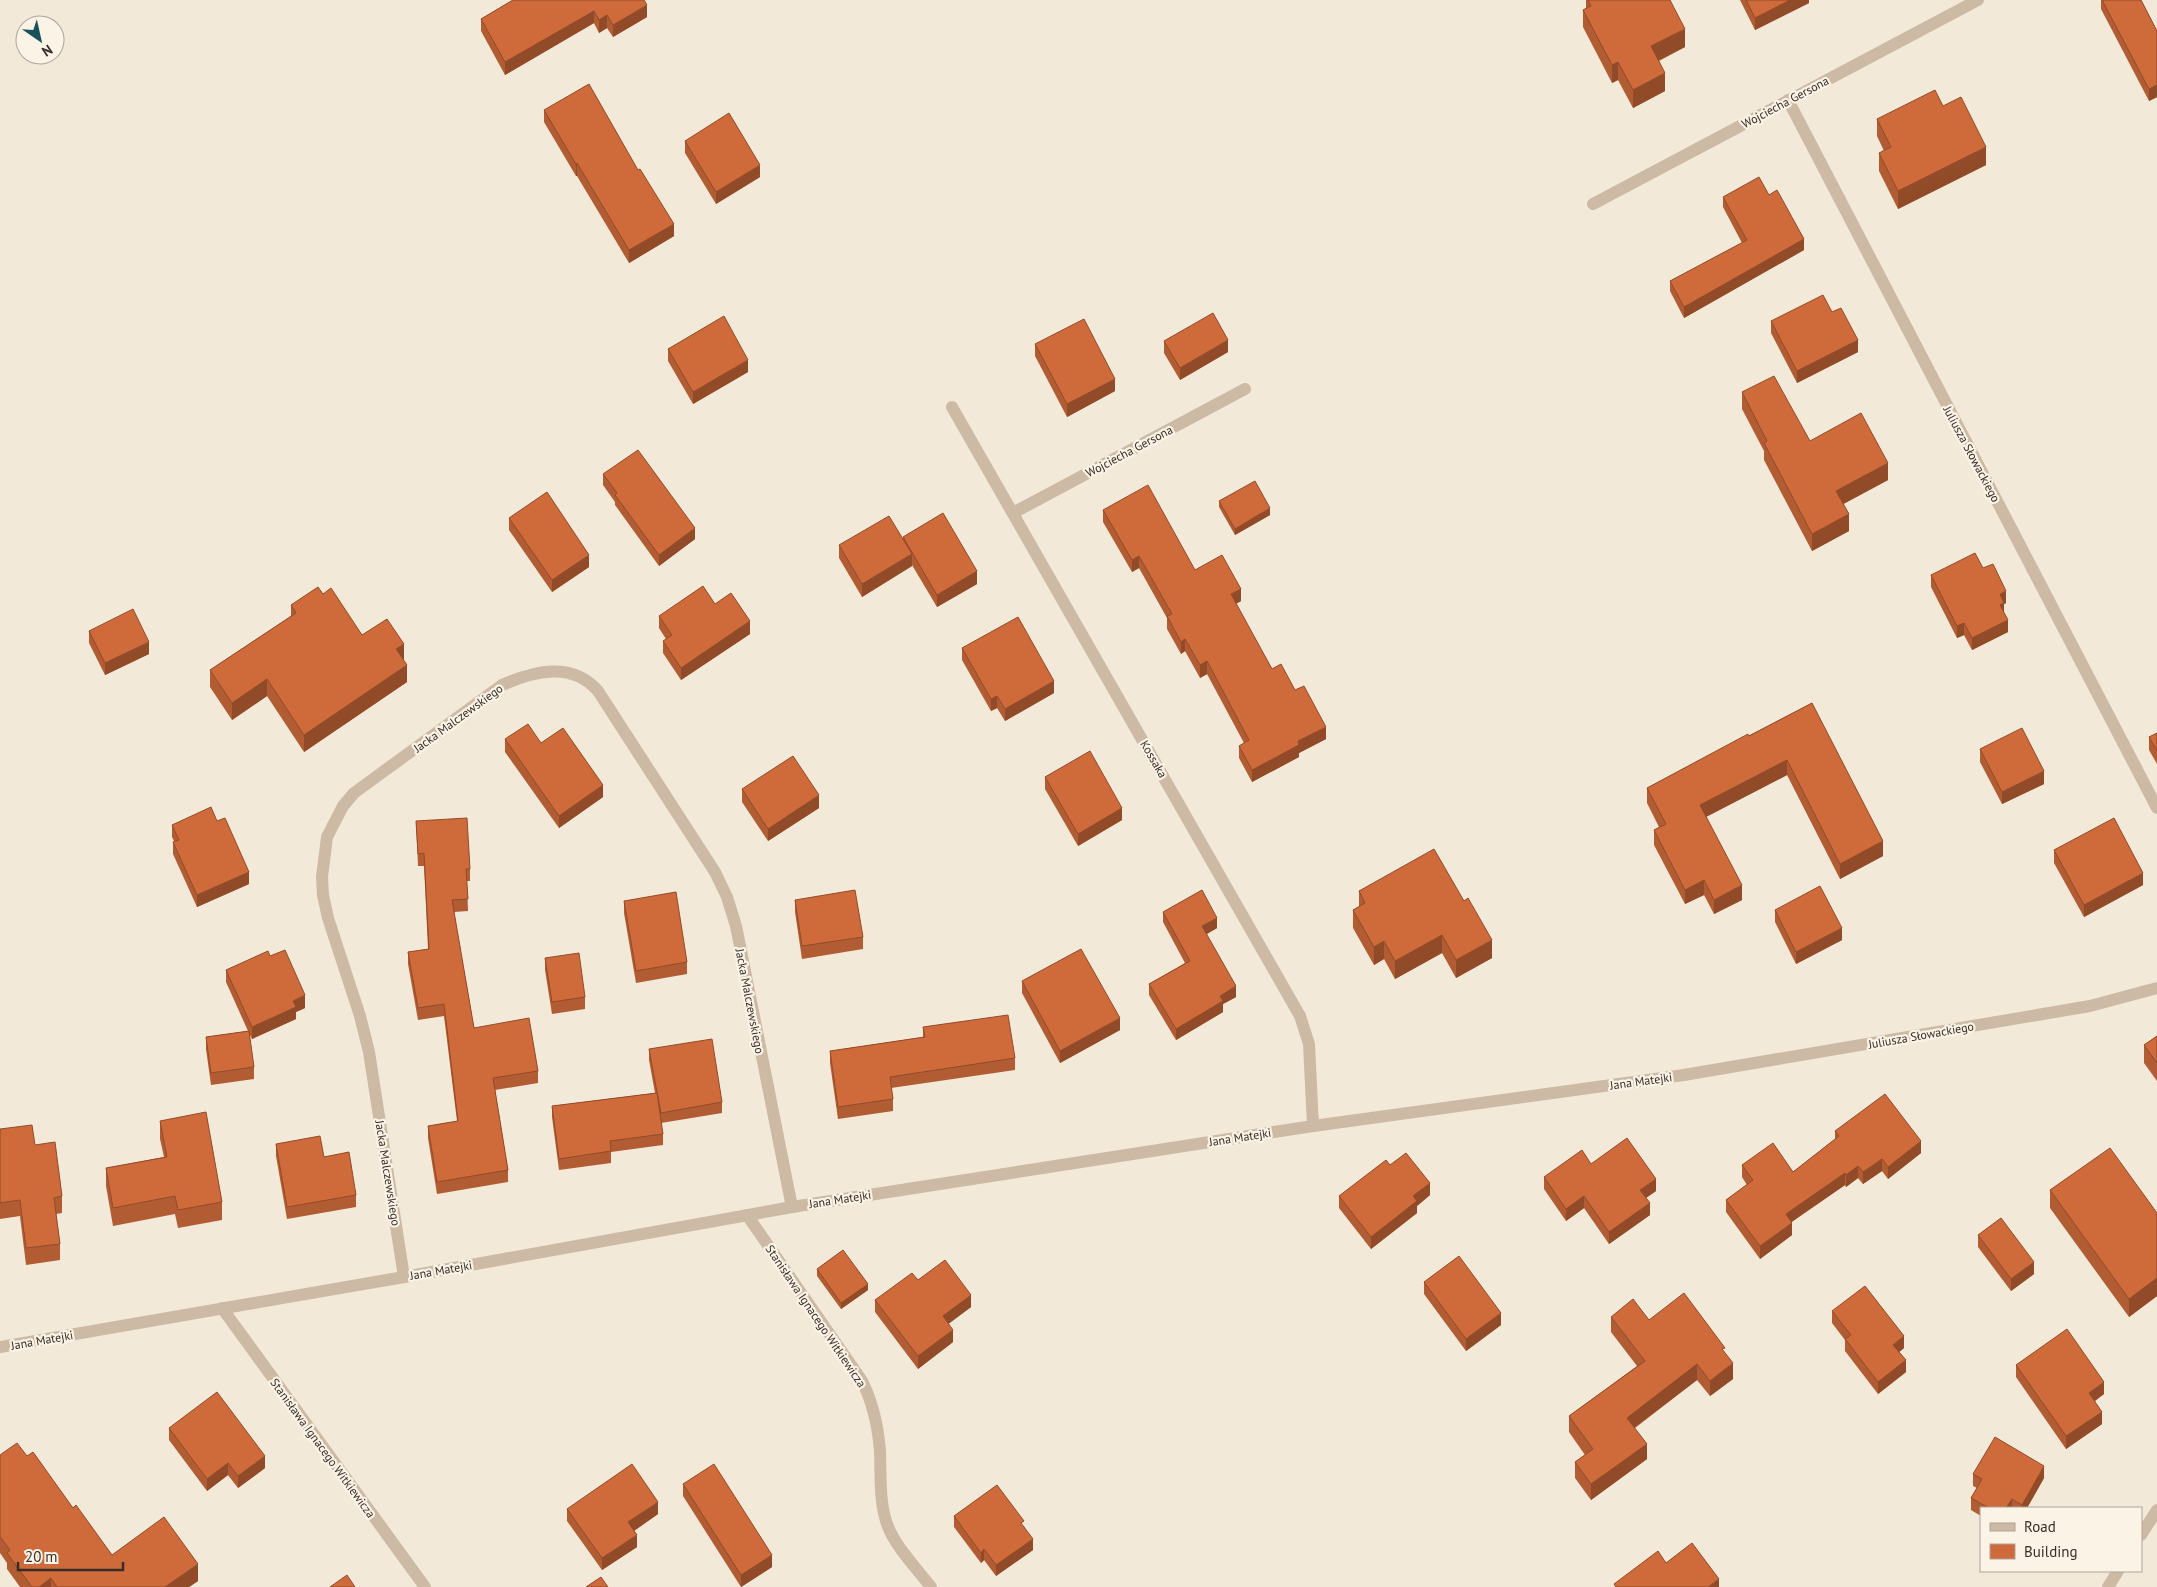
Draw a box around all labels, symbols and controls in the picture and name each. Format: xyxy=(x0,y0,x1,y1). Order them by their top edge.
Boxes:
north arrow xyxy=(15,15,65,65)
text: N xyxy=(38,41,56,61)
street label: Wojciecha Gersona xyxy=(1739,73,1831,131)
street label: Juliusza Słowackiego xyxy=(1940,402,2004,505)
street label: Wojciecha Gersona xyxy=(1083,422,1175,480)
street label: Jacka Malczewskiego xyxy=(410,681,506,756)
street label: Kossaka xyxy=(1137,738,1171,781)
street label: Jacka Malczewskiego xyxy=(732,946,768,1055)
street label: Juliusza Słowackiego xyxy=(1866,1018,1975,1052)
street label: Jana Matejki xyxy=(1608,1069,1673,1093)
street label: Jacka Malczewskiego xyxy=(372,1118,404,1227)
street label: Jana Matejki xyxy=(1207,1125,1272,1149)
street label: Jana Matejki xyxy=(807,1187,872,1211)
street label: Stanisława Ignacego Witkiewicza xyxy=(763,1242,869,1390)
street label: Jana Matejki xyxy=(408,1257,473,1283)
street label: Jana Matejki xyxy=(9,1327,74,1353)
street label: Stanisława Ignacego Witkiewicza xyxy=(267,1375,379,1521)
legend xyxy=(1980,1507,2142,1572)
text: Road xyxy=(2024,1517,2056,1536)
scale bar xyxy=(18,1540,122,1572)
text: Building xyxy=(2024,1542,2078,1561)
text: 20 m xyxy=(25,1547,58,1566)

